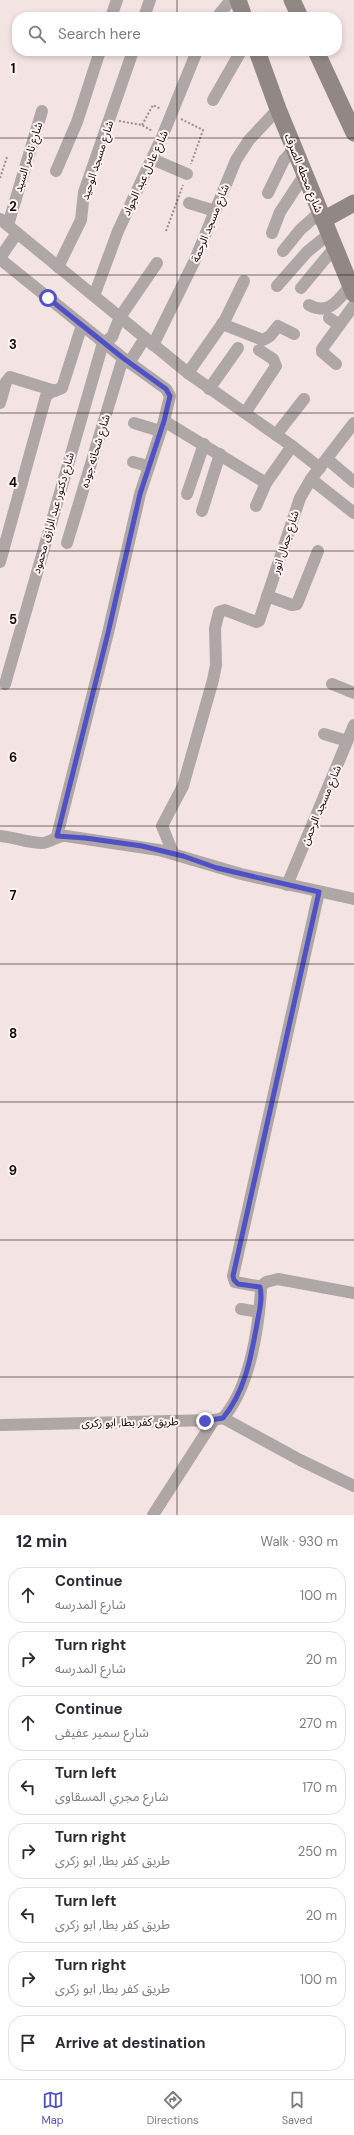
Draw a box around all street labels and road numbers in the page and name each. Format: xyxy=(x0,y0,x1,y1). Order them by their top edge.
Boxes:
street label: شارع مسجد الوحيد xyxy=(78,118,117,202)
street label: شارع ناصر السيد xyxy=(11,120,46,194)
street label: شارع عادل عبد الجواد xyxy=(119,128,172,218)
street label: شارع محطه الصرف xyxy=(281,131,326,215)
street label: شارع مسجد الرحمة xyxy=(188,182,233,264)
street label: شارع شحاته جوده xyxy=(77,412,114,490)
street label: شارع دكتور عبد الرازق محمود xyxy=(29,450,78,575)
street label: شارع جمال انور xyxy=(268,508,303,577)
street label: شارع مسجد الرحمن xyxy=(298,763,345,847)
street label: طريق كفر بطا, ابو زكرى xyxy=(81,1414,179,1430)

